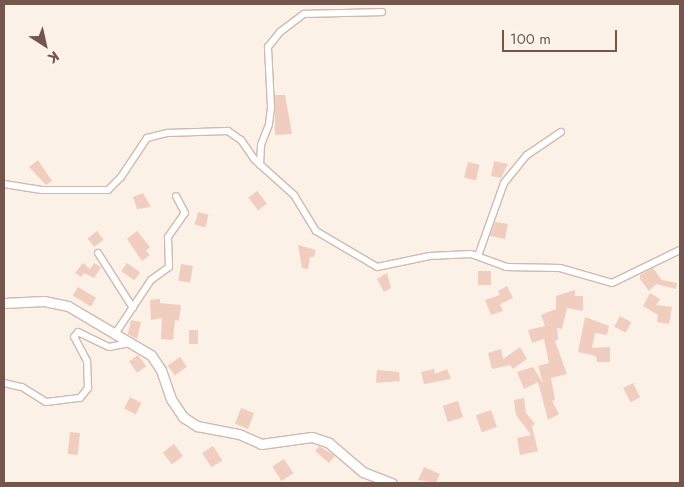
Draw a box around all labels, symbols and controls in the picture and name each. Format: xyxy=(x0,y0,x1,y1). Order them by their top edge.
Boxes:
north arrow xyxy=(20,20,70,70)
scale bar xyxy=(504,20,619,52)
text: 100 m xyxy=(510,28,551,50)
text: K xyxy=(44,46,63,68)

